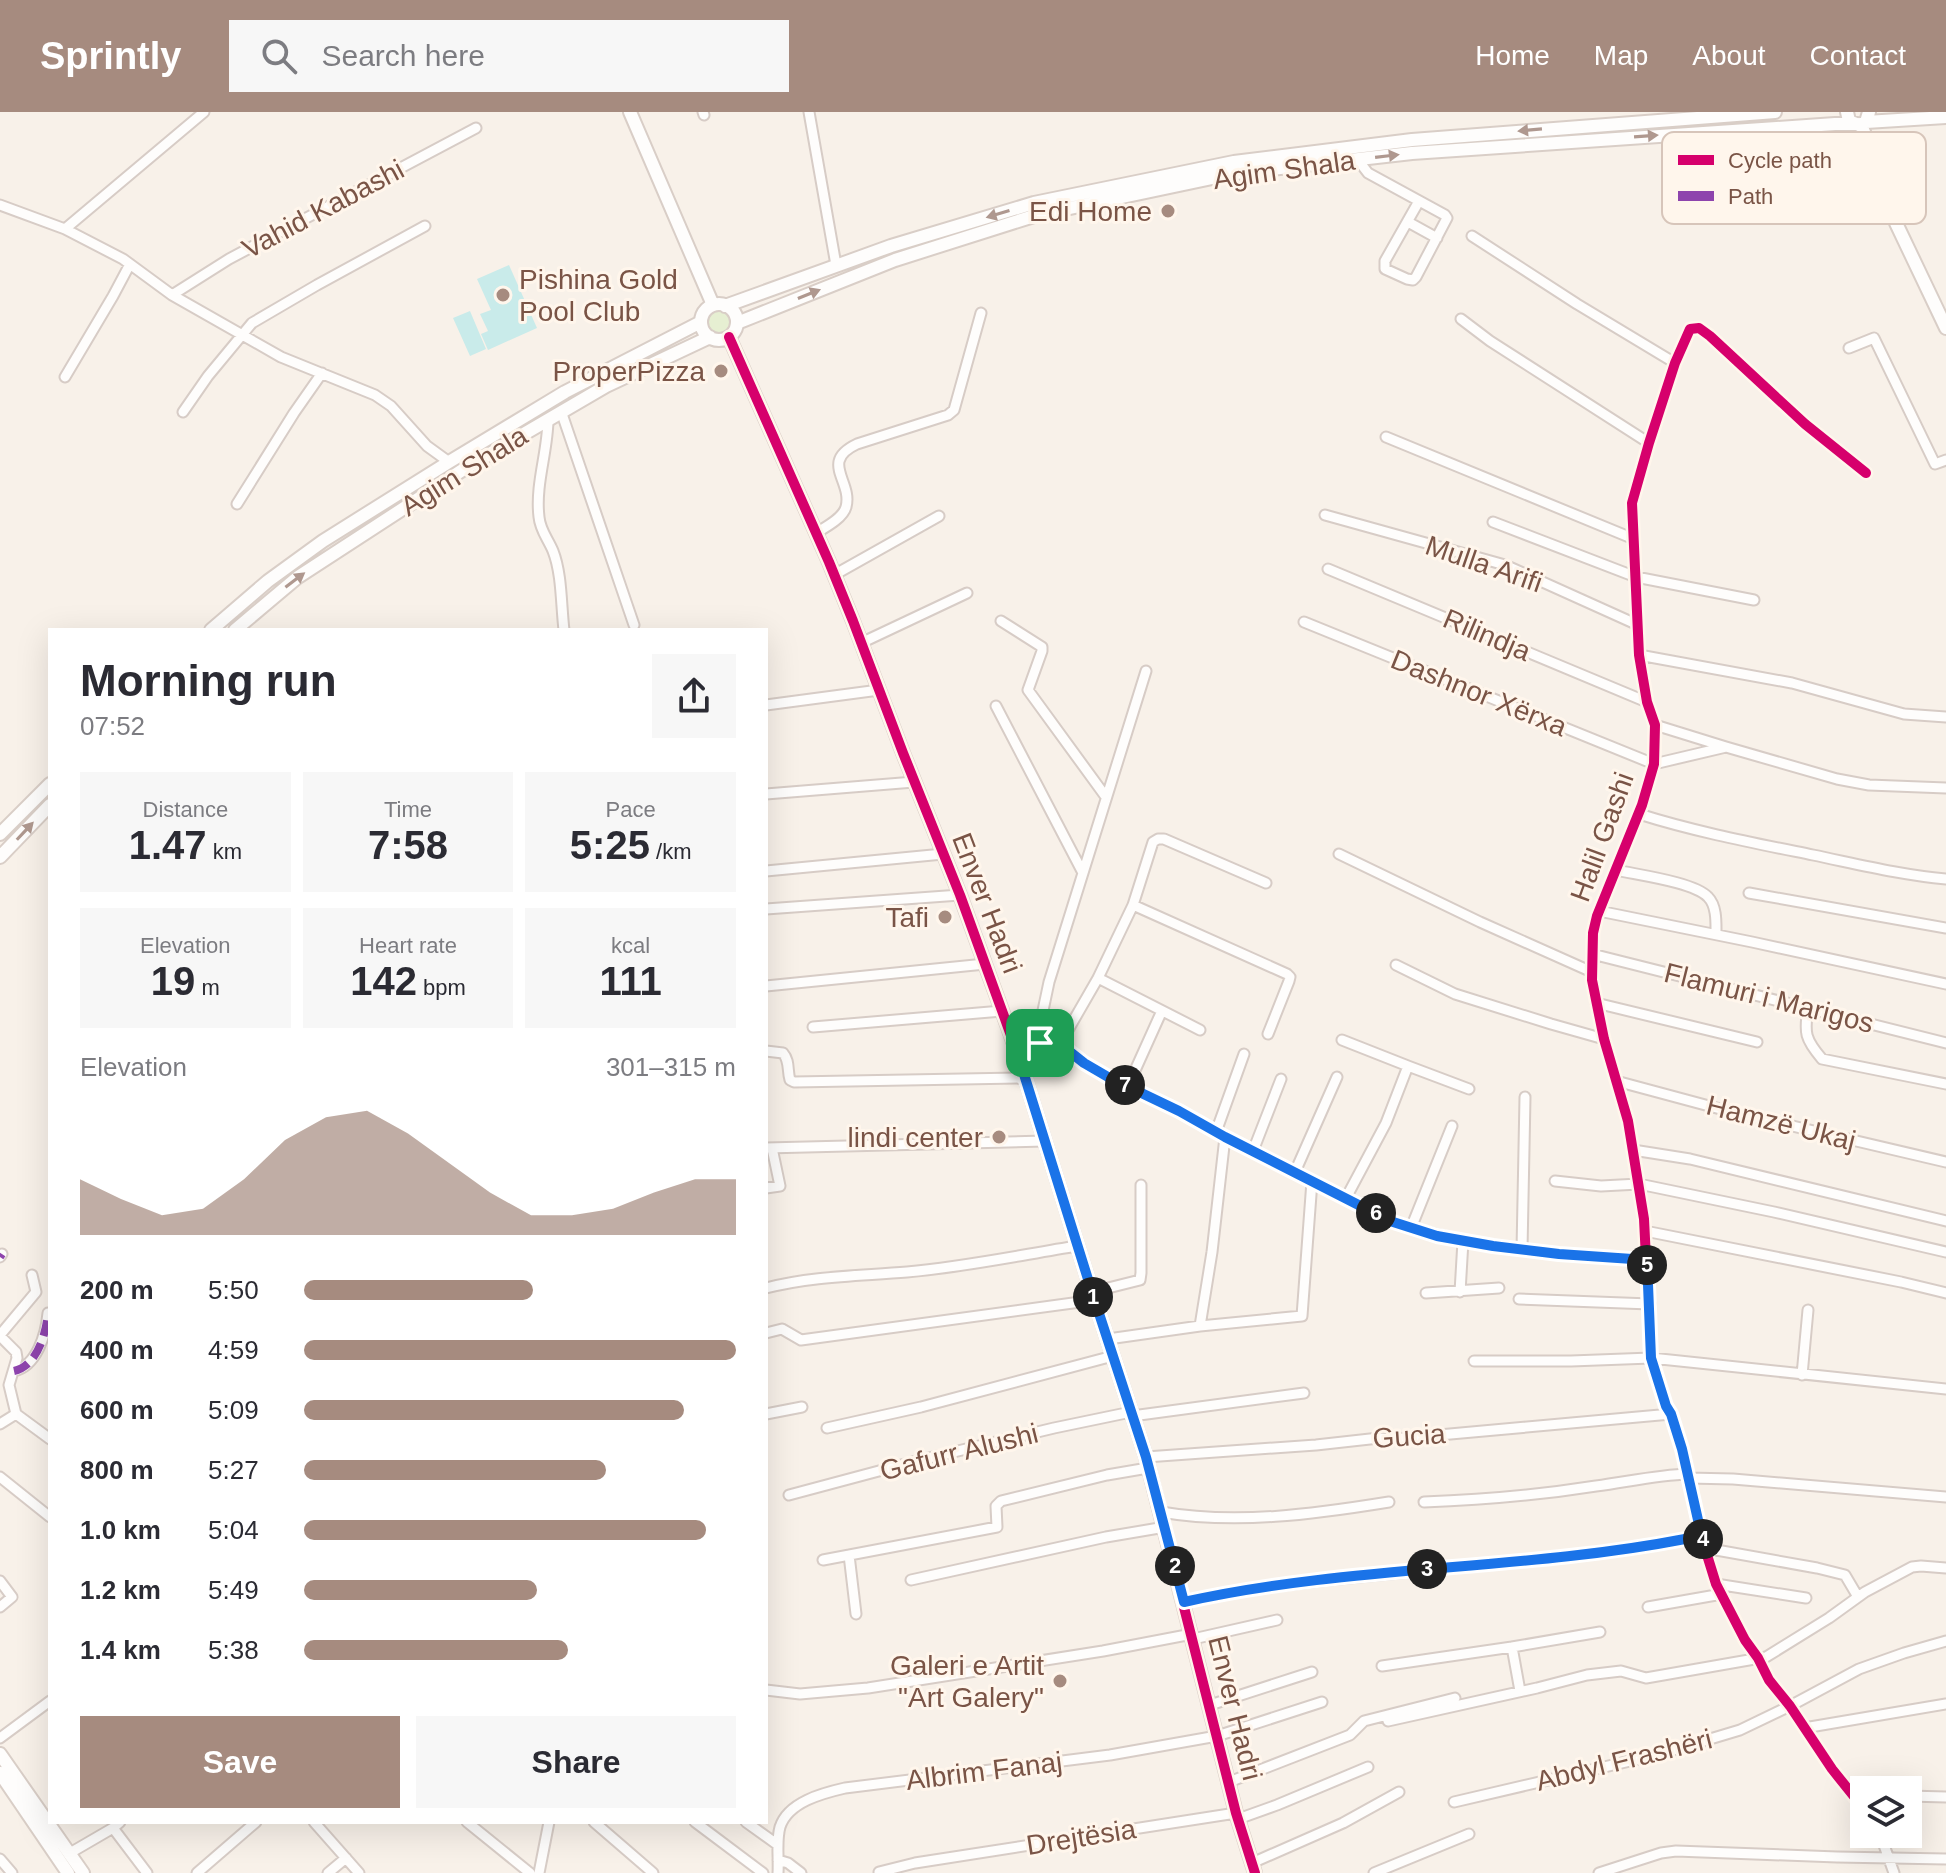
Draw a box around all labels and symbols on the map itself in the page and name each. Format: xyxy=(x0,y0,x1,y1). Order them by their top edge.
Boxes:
one-way arrow xyxy=(1517,124,1542,137)
one-way arrow xyxy=(1634,129,1659,142)
legend xyxy=(1662,132,1926,224)
street label: Agim Shala xyxy=(1211,145,1357,195)
text: Cycle path xyxy=(1728,148,1832,173)
one-way arrow xyxy=(1375,150,1400,163)
street label: Vahid Kabashi xyxy=(237,153,409,265)
text: Path xyxy=(1728,184,1773,209)
place label: Edi Home xyxy=(1029,196,1152,227)
marker: Edi Home xyxy=(1159,202,1177,220)
one-way arrow xyxy=(985,208,1009,221)
place label: Pishina Gold Pool Club xyxy=(519,264,678,327)
marker: Pishina Gold Pool Club xyxy=(494,286,512,304)
one-way arrow xyxy=(797,287,821,300)
place label: ProperPizza xyxy=(552,356,705,387)
marker: ProperPizza xyxy=(712,362,730,380)
street label: Agim Shala xyxy=(395,420,533,522)
street label: Mulla Arifi xyxy=(1422,530,1546,598)
one-way arrow xyxy=(285,573,305,589)
street label: Rilindja xyxy=(1439,603,1536,667)
street label: Dashnor Xërxa xyxy=(1387,644,1572,743)
street label: Halil Gashi xyxy=(1564,768,1640,906)
one-way arrow xyxy=(15,821,33,840)
street label: Enver Hadri xyxy=(946,828,1028,978)
place label: Tafi xyxy=(885,902,929,933)
marker: Tafi xyxy=(936,908,954,926)
street label: Flamuri i Marigos xyxy=(1661,957,1877,1039)
pin xyxy=(1006,1009,1074,1077)
pin: 7 xyxy=(1105,1065,1145,1105)
street label: Hamzë Ukaj xyxy=(1703,1090,1859,1156)
place label: lindi center xyxy=(848,1122,983,1153)
marker: lindi center xyxy=(990,1128,1008,1146)
pin: 6 xyxy=(1356,1193,1396,1233)
pin: 5 xyxy=(1627,1245,1667,1285)
pin: 1 xyxy=(1073,1277,1113,1317)
street label: Gafurr Alushi xyxy=(877,1417,1041,1487)
street label: Gucia xyxy=(1371,1418,1447,1454)
pin: 4 xyxy=(1683,1519,1723,1559)
pin: 2 xyxy=(1155,1546,1195,1586)
pin: 3 xyxy=(1407,1549,1447,1589)
street label: Enver Hadri xyxy=(1202,1633,1268,1783)
place label: Galeri e Artit "Art Galery" xyxy=(890,1650,1044,1713)
marker: Galeri e Artit "Art Galery" xyxy=(1051,1672,1069,1690)
street label: Abdyl Frashëri xyxy=(1533,1723,1715,1797)
street label: Albrim Fanaj xyxy=(904,1746,1064,1796)
street label: Drejtësia xyxy=(1024,1813,1138,1861)

